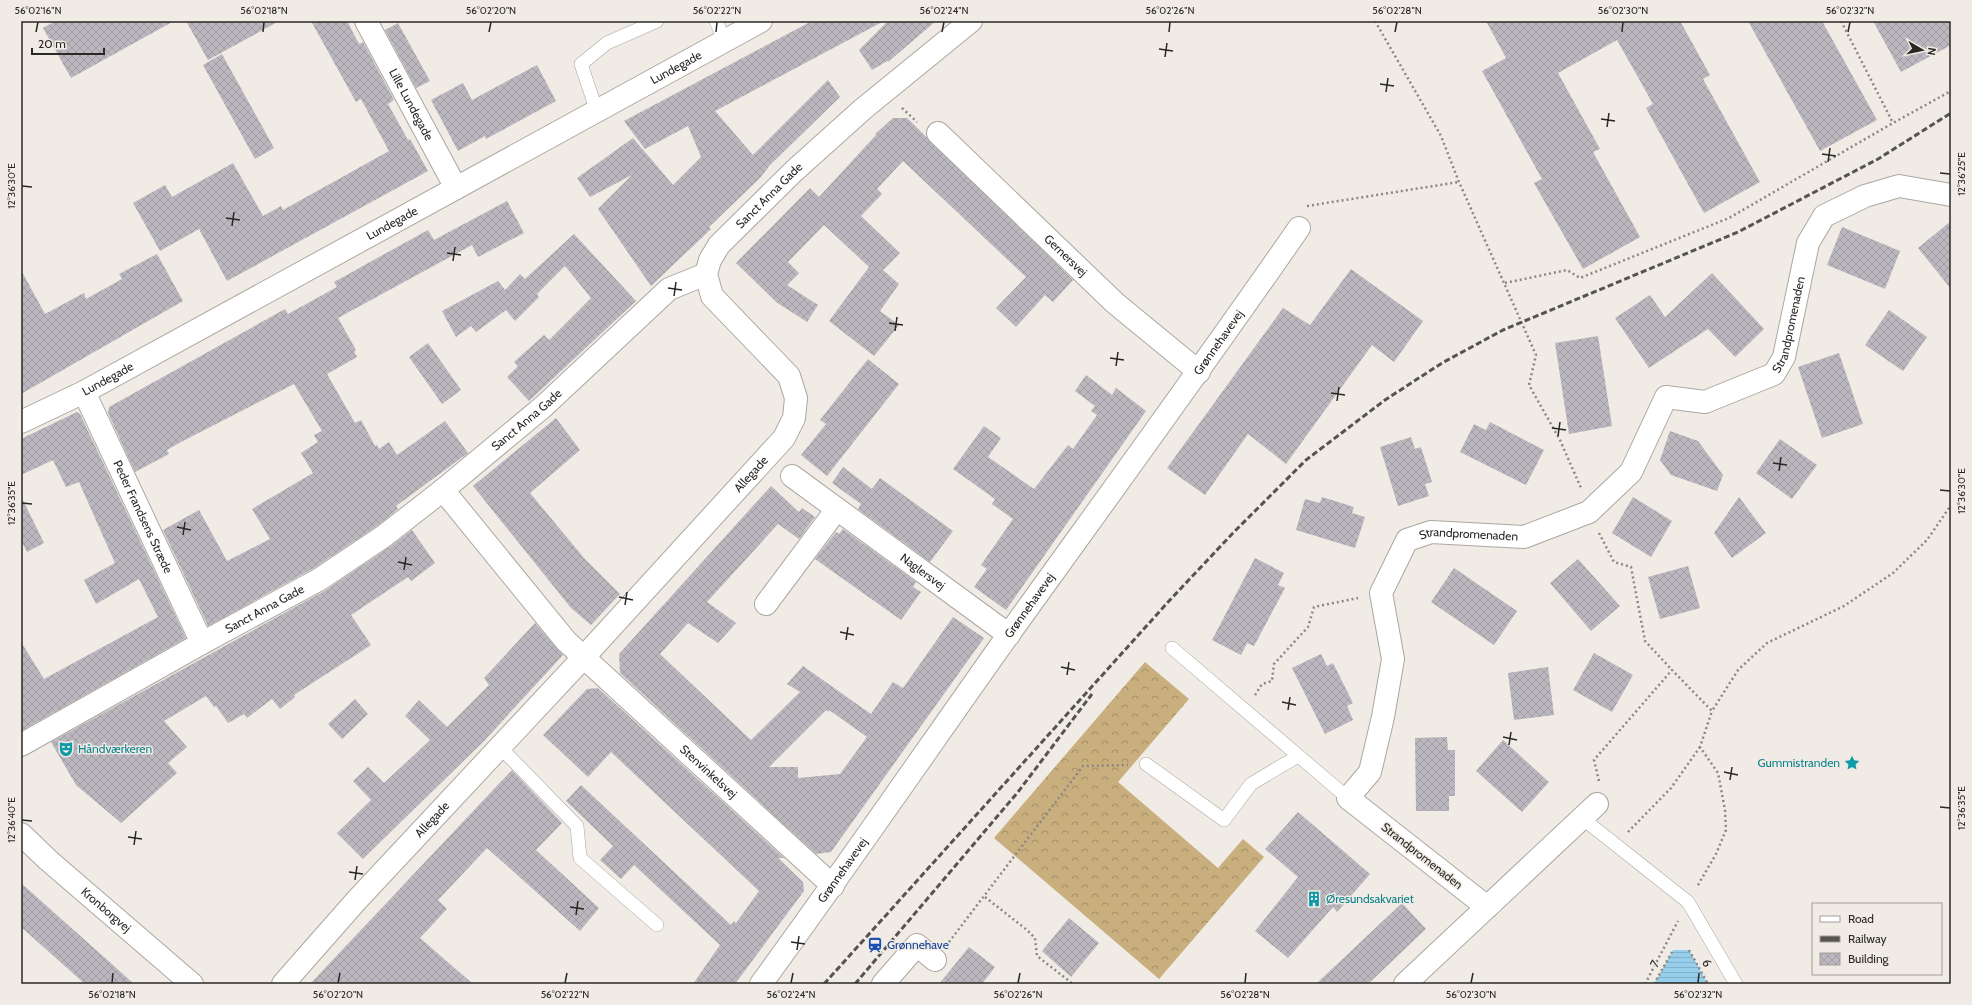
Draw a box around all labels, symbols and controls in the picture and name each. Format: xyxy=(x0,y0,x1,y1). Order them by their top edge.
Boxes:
text: 56°02'16"N xyxy=(14,4,62,17)
text: 56°02'18"N xyxy=(240,4,288,17)
text: 56°02'20"N xyxy=(466,4,516,17)
text: 56°02'22"N xyxy=(693,4,741,17)
text: 56°02'24"N xyxy=(920,4,969,17)
text: 56°02'26"N xyxy=(1145,4,1195,17)
text: 56°02'28"N xyxy=(1372,4,1422,17)
text: 56°02'30"N xyxy=(1598,4,1648,17)
text: 56°02'32"N xyxy=(1826,4,1874,17)
scale bar xyxy=(32,30,104,56)
north arrow xyxy=(1902,30,1942,70)
text: 20 m xyxy=(38,36,66,51)
street label: Lundegade xyxy=(648,47,704,87)
text: N xyxy=(1924,47,1939,57)
street label: Lille Lundegade xyxy=(386,66,437,143)
text: 12°36'25"E xyxy=(1955,152,1968,196)
street label: Sanct Anna Gade xyxy=(732,159,805,231)
text: 12°36'30"E xyxy=(5,163,18,209)
street label: Lundegade xyxy=(363,203,420,243)
street label: Gernersvej xyxy=(1041,231,1091,279)
street label: Strandpromenaden xyxy=(1768,275,1808,375)
street label: Grønnehavevej xyxy=(1190,307,1246,378)
street label: Lundegade xyxy=(79,358,136,399)
street label: Sanct Anna Gade xyxy=(488,385,565,454)
street label: Allegade xyxy=(730,453,771,495)
street label: Peder Frandsens Stræde xyxy=(110,458,176,576)
text: 12°36'30"E xyxy=(1955,468,1968,514)
text: 12°36'35"E xyxy=(5,481,18,525)
street label: Strandpromenaden xyxy=(1417,524,1519,544)
street label: Naglersvej xyxy=(897,550,948,593)
street label: Grønnehavevej xyxy=(1001,570,1057,641)
street label: Sanct Anna Gade xyxy=(222,581,306,636)
theatre icon: Håndværkeren xyxy=(57,740,75,758)
place label: Håndværkeren xyxy=(78,741,153,756)
street label: Stenvinkelsvej xyxy=(677,741,740,801)
place icon: Gummistranden xyxy=(1843,754,1861,772)
place label: Gummistranden xyxy=(1757,755,1840,770)
text: 12°36'35"E xyxy=(1955,786,1968,830)
text: 12°36'40"E xyxy=(5,797,18,843)
street label: Allegade xyxy=(411,798,452,840)
street label: Strandpromenaden xyxy=(1379,819,1466,892)
street label: Grønnehavevej xyxy=(814,835,870,905)
street label: Kronborgvej xyxy=(78,884,134,935)
building icon: Øresundsakvariet xyxy=(1305,890,1323,908)
place label: Øresundsakvariet xyxy=(1326,891,1414,906)
legend xyxy=(1812,903,1942,975)
text: Road xyxy=(1848,911,1874,926)
text: Railway xyxy=(1848,931,1886,946)
station icon: Grønnehave xyxy=(866,936,884,954)
place label: Grønnehave xyxy=(887,937,949,952)
text: Building xyxy=(1848,951,1890,966)
street label: 6 xyxy=(1699,956,1716,970)
street label: 7 xyxy=(1647,958,1663,970)
text: 56°02'18"N xyxy=(88,988,136,1001)
text: 56°02'20"N xyxy=(313,988,363,1001)
text: 56°02'22"N xyxy=(541,988,589,1001)
text: 56°02'24"N xyxy=(767,988,816,1001)
text: 56°02'26"N xyxy=(993,988,1043,1001)
text: 56°02'28"N xyxy=(1220,988,1270,1001)
text: 56°02'30"N xyxy=(1446,988,1496,1001)
text: 56°02'32"N xyxy=(1674,988,1722,1001)

